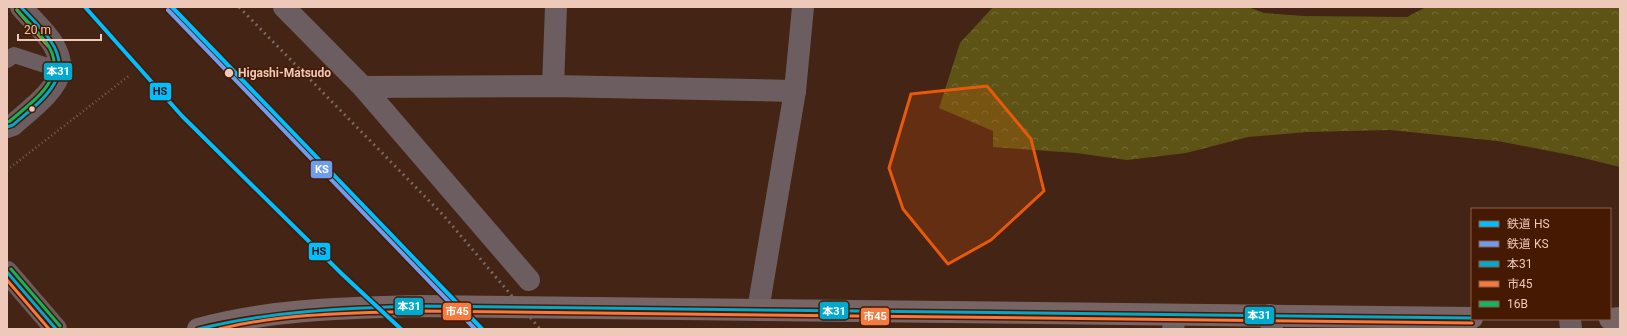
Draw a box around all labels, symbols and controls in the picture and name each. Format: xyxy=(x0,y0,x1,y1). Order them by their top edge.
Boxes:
scale bar xyxy=(18,16,101,42)
text: 20 m xyxy=(24,23,51,37)
line badge: 本31 xyxy=(43,62,73,81)
text: 本31 xyxy=(46,65,70,78)
place label: Higashi-Matsudo xyxy=(238,66,331,80)
marker: Higashi-Matsudo xyxy=(223,67,235,79)
line badge: HS xyxy=(149,82,172,101)
text: HS xyxy=(153,85,167,98)
unlabelled marker xyxy=(27,104,37,114)
line badge: KS xyxy=(310,160,333,179)
text: KS xyxy=(315,163,329,176)
legend xyxy=(1471,208,1611,320)
text: 鉄道 HS xyxy=(1507,217,1550,231)
text: 鉄道 KS xyxy=(1507,237,1549,251)
line badge: HS xyxy=(308,242,331,261)
text: HS xyxy=(312,245,326,258)
text: 本31 xyxy=(1507,257,1533,271)
text: 市45 xyxy=(1507,277,1533,291)
line badge: 本31 xyxy=(394,297,424,316)
text: 16B xyxy=(1507,297,1528,311)
text: 本31 xyxy=(397,300,421,313)
line badge: 本31 xyxy=(819,301,849,320)
line badge: 市45 xyxy=(442,302,472,321)
text: 市45 xyxy=(445,305,469,318)
text: 本31 xyxy=(822,305,846,318)
line badge: 本31 xyxy=(1244,306,1275,325)
line badge: 市45 xyxy=(860,307,890,326)
text: 本31 xyxy=(1247,309,1271,322)
text: 市45 xyxy=(863,310,887,323)

